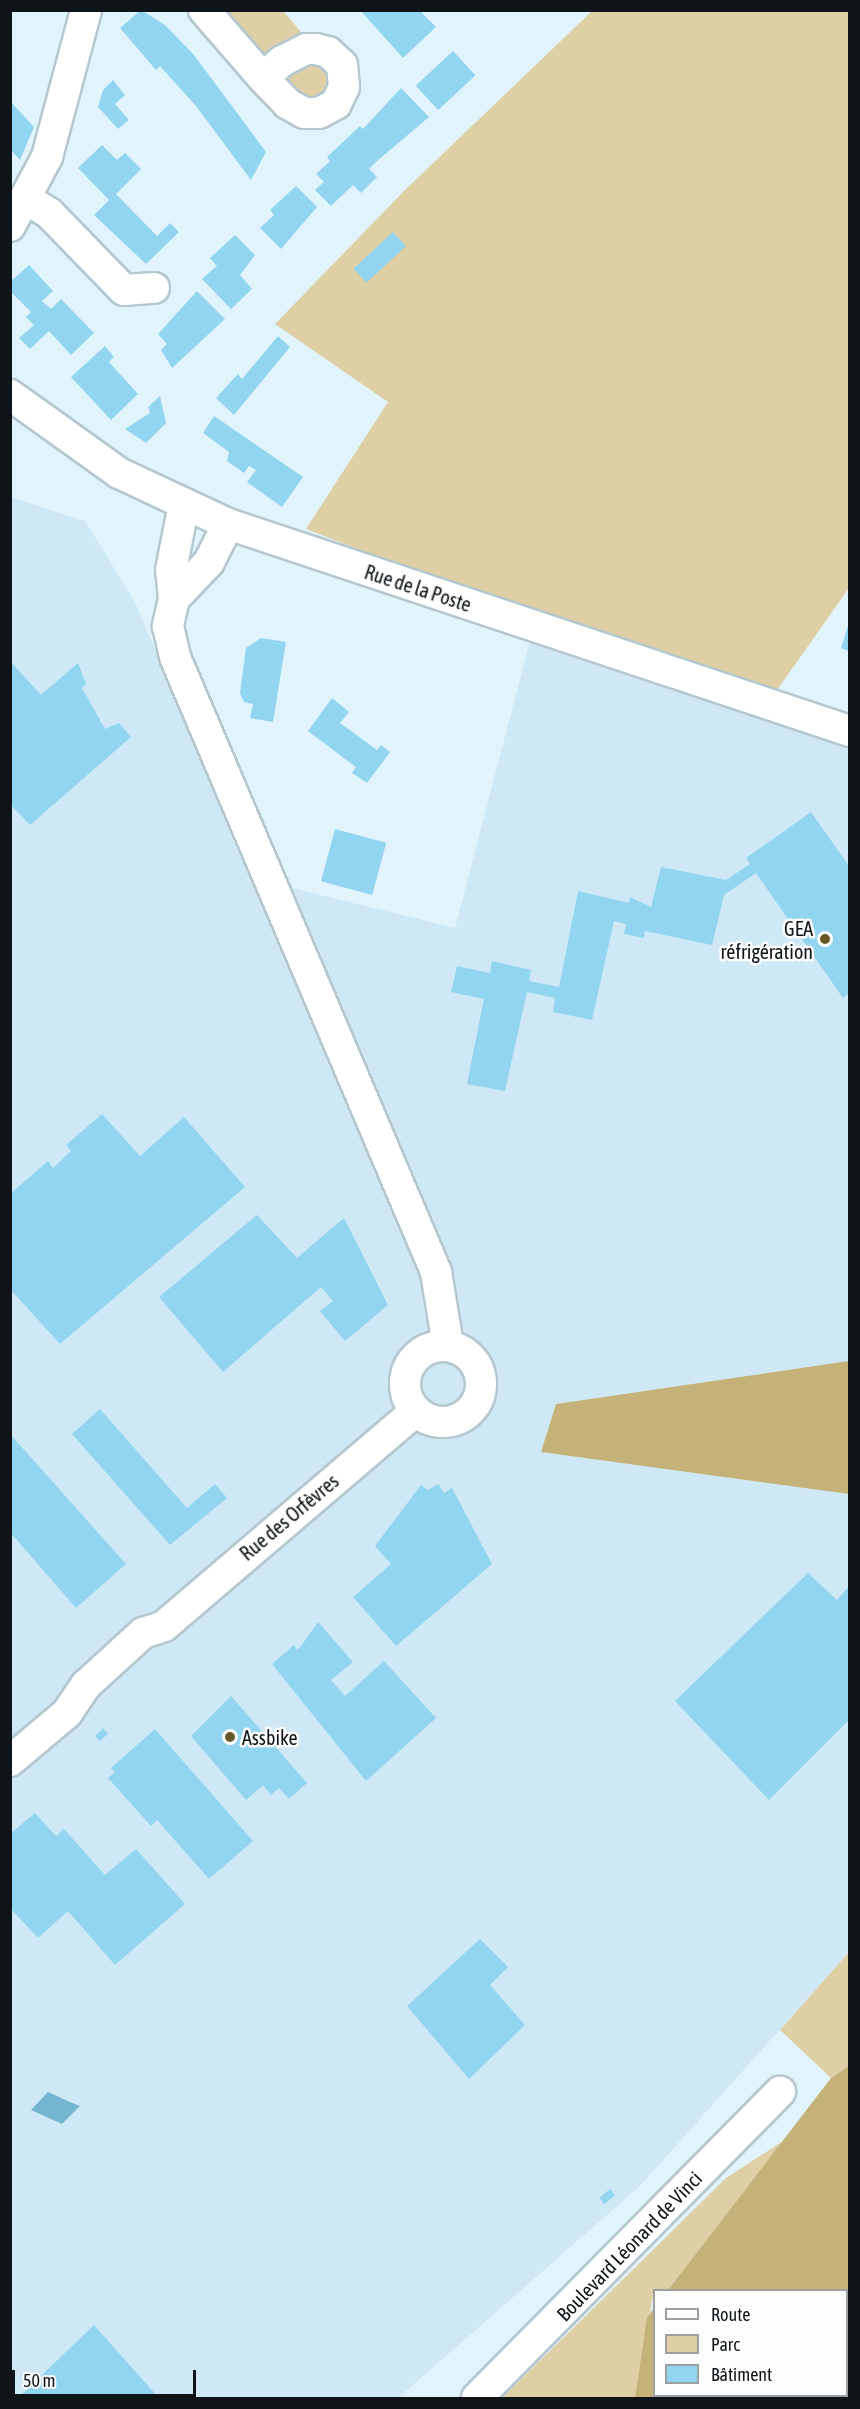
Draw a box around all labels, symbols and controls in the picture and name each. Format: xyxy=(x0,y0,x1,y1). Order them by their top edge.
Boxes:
street label: Rue de la Poste xyxy=(362,559,474,617)
place label: GEA réfrigération xyxy=(720,916,813,963)
marker: GEA réfrigération xyxy=(818,932,832,946)
street label: Rue des Orfèvres xyxy=(235,1469,343,1565)
place label: Assbike xyxy=(242,1725,297,1749)
marker: Assbike xyxy=(223,1730,237,1744)
street label: Boulevard Léonard de Vinci xyxy=(551,2166,707,2326)
legend xyxy=(653,2289,848,2397)
text: Route xyxy=(711,2304,750,2325)
text: Parc xyxy=(711,2334,740,2355)
scale bar xyxy=(15,2358,200,2396)
text: Bâtiment xyxy=(711,2364,772,2385)
text: 50 m xyxy=(23,2370,55,2391)

